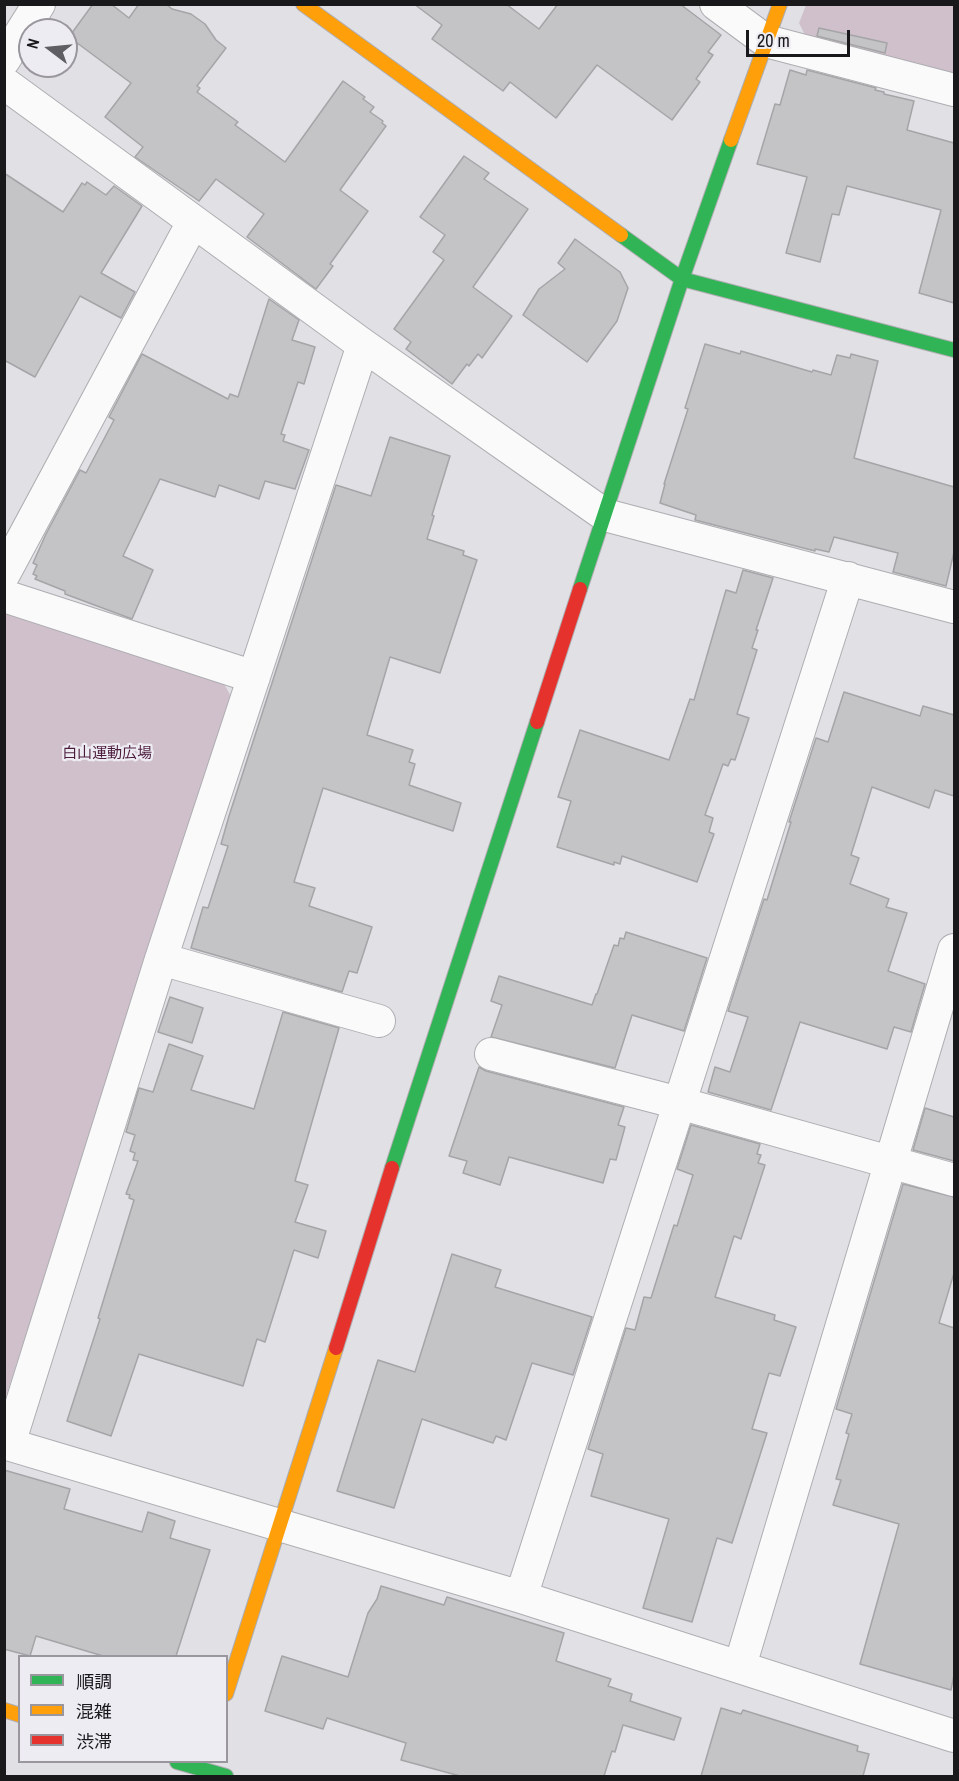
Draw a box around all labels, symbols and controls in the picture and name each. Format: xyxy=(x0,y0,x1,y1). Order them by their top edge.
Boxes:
north arrow xyxy=(18,18,78,78)
scale bar xyxy=(749,18,852,56)
text: 20 m xyxy=(757,28,790,53)
text: N xyxy=(21,36,44,51)
park label: 白山運動広場 xyxy=(62,745,152,763)
legend xyxy=(18,1655,228,1763)
text: 順調 xyxy=(76,1669,112,1694)
text: 混雑 xyxy=(76,1699,112,1724)
text: 渋滞 xyxy=(76,1729,112,1754)

